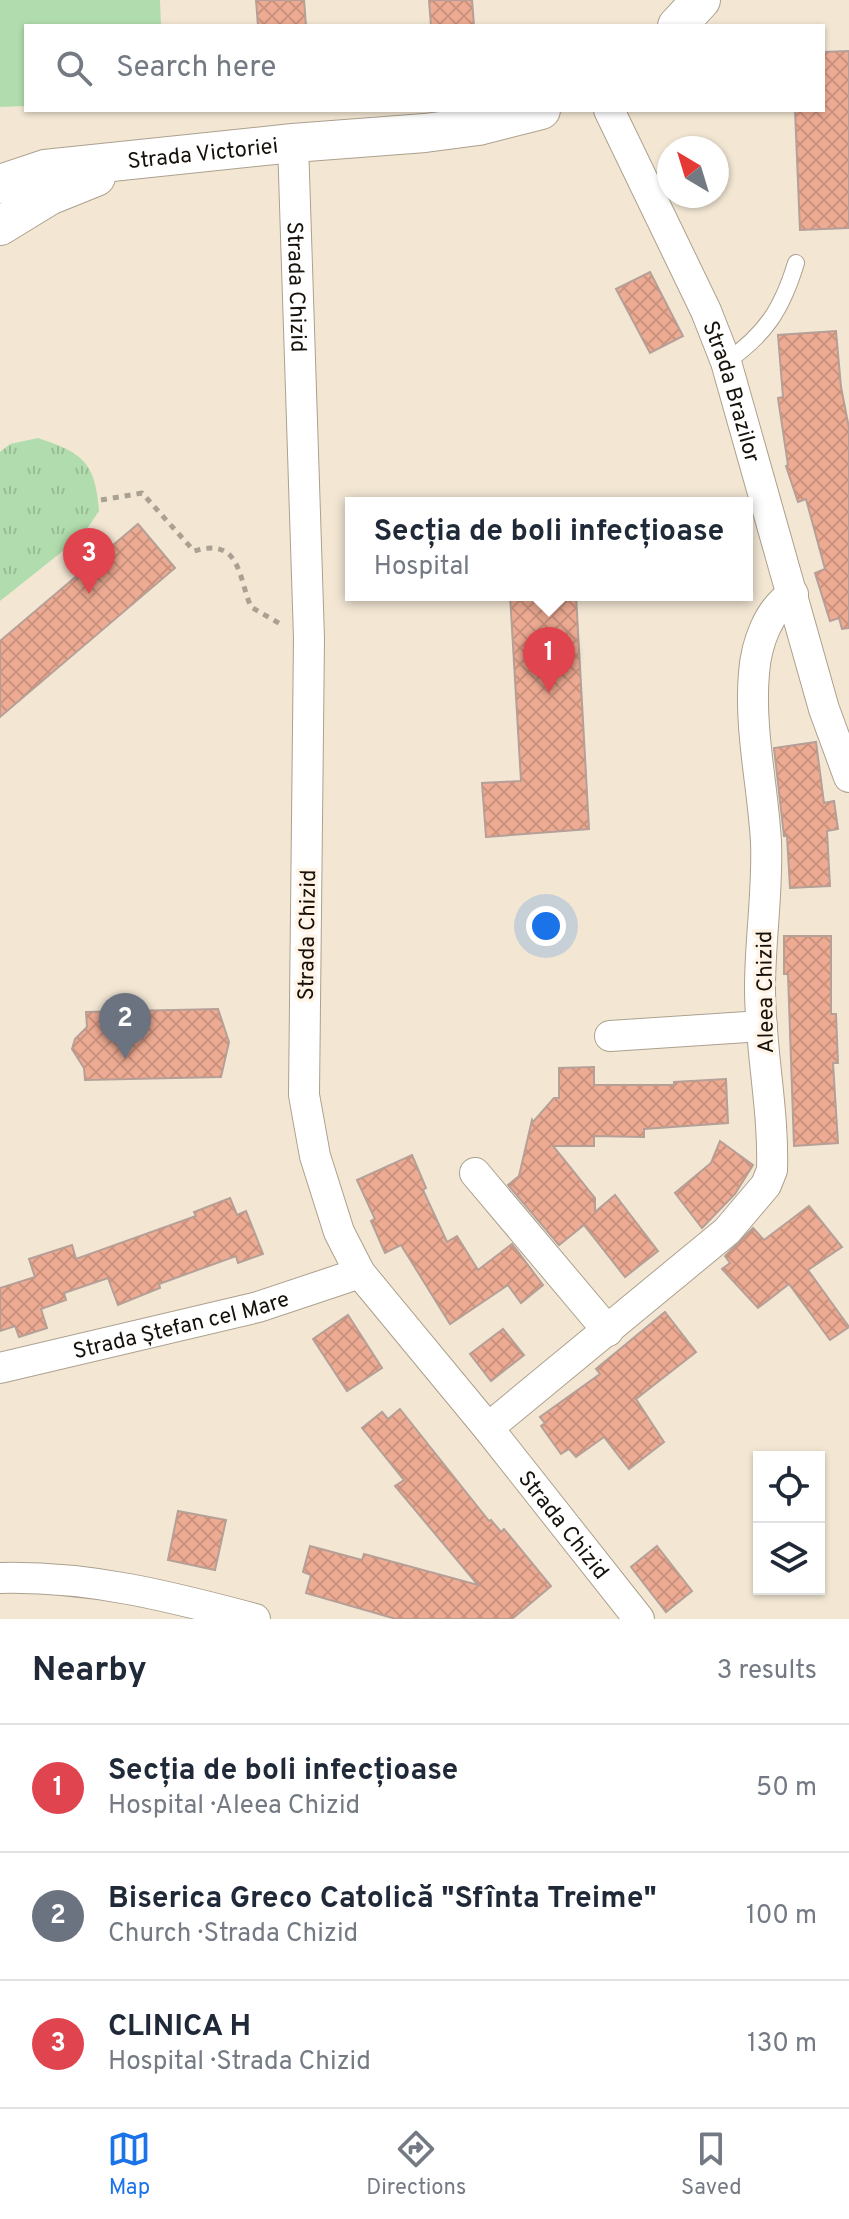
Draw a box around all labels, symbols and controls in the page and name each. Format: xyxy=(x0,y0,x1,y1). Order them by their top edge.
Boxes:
search box xyxy=(24,24,825,112)
icon: search xyxy=(52,46,96,90)
text: Search here xyxy=(116,50,276,87)
street label: Strada Victoriei xyxy=(126,134,280,176)
north arrow xyxy=(657,136,729,208)
street label: Strada Chizid xyxy=(280,221,311,353)
street label: Strada Brazilor xyxy=(695,318,765,466)
popup xyxy=(345,497,753,601)
text: Secția de boli infecțioase xyxy=(374,514,724,551)
pin: 3 xyxy=(63,528,115,594)
text: Hospital xyxy=(374,551,470,584)
pin: 1 xyxy=(523,627,575,693)
street label: Strada Chizid xyxy=(294,869,323,1001)
your location xyxy=(526,906,566,946)
street label: Aleea Chizid xyxy=(752,930,781,1054)
pin: 2 xyxy=(99,993,151,1059)
street label: Strada Ștefan cel Mare xyxy=(71,1287,293,1366)
map controls xyxy=(753,1451,825,1595)
button: locate xyxy=(753,1451,825,1523)
street label: Strada Chizid xyxy=(511,1466,613,1586)
button: layers xyxy=(753,1523,825,1595)
text: Nearby xyxy=(32,1650,147,1693)
text: 3 results xyxy=(717,1655,817,1688)
text: Secția de boli infecțioase xyxy=(108,1753,458,1790)
text: 1 xyxy=(53,1772,63,1805)
text: 50 m xyxy=(756,1772,817,1805)
text: Hospital · Aleea Chizid xyxy=(108,1790,360,1823)
text: Biserica Greco Catolică "Sfînta Treime" xyxy=(108,1881,657,1918)
text: 2 xyxy=(50,1900,66,1933)
text: 100 m xyxy=(746,1900,817,1933)
text: Church · Strada Chizid xyxy=(108,1918,358,1951)
text: CLINICA H xyxy=(108,2009,251,2046)
text: 3 xyxy=(50,2028,66,2061)
text: 130 m xyxy=(747,2028,817,2061)
text: Hospital · Strada Chizid xyxy=(108,2046,371,2079)
tab: Map xyxy=(107,2127,151,2202)
tab: Directions xyxy=(366,2127,466,2202)
tab: Saved xyxy=(681,2127,742,2202)

